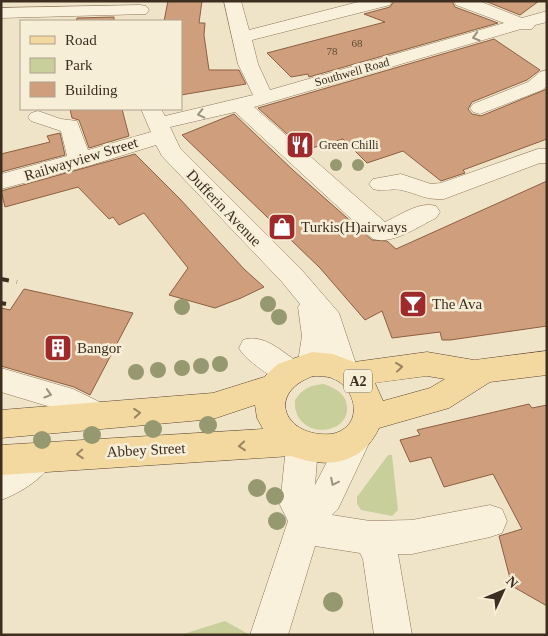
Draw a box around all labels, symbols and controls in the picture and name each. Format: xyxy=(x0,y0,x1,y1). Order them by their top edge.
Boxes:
legend xyxy=(20,20,182,110)
text: Road xyxy=(65,32,97,48)
one-way arrow xyxy=(472,32,480,42)
house number: 68 xyxy=(352,37,363,49)
house number: 78 xyxy=(327,45,338,57)
street label: Southwell Road xyxy=(313,55,391,89)
text: Park xyxy=(65,57,93,73)
text: Building xyxy=(65,82,118,98)
one-way arrow xyxy=(197,108,205,119)
restaurant icon: Green Chilli xyxy=(285,130,315,160)
street label: Railwayview Street xyxy=(22,134,140,184)
place label: Green Chilli xyxy=(319,138,379,152)
street label: Dufferin Avenue xyxy=(184,167,265,250)
shop icon: Turkis(H)airways xyxy=(267,212,297,242)
place label: Turkis(H)airways xyxy=(301,219,407,236)
bar icon: The Ava xyxy=(398,289,428,319)
place label: The Ava xyxy=(432,296,482,312)
building icon: Bangor xyxy=(43,333,73,363)
place label: Bangor xyxy=(77,340,121,356)
one-way arrow xyxy=(395,362,403,373)
road number: A2 xyxy=(344,370,372,392)
one-way arrow xyxy=(43,389,52,399)
one-way arrow xyxy=(133,408,141,419)
street label: Abbey Street xyxy=(106,440,187,460)
one-way arrow xyxy=(238,440,246,451)
one-way arrow xyxy=(76,448,84,459)
one-way arrow xyxy=(330,477,340,486)
north arrow xyxy=(478,566,528,616)
text: N xyxy=(503,573,521,591)

